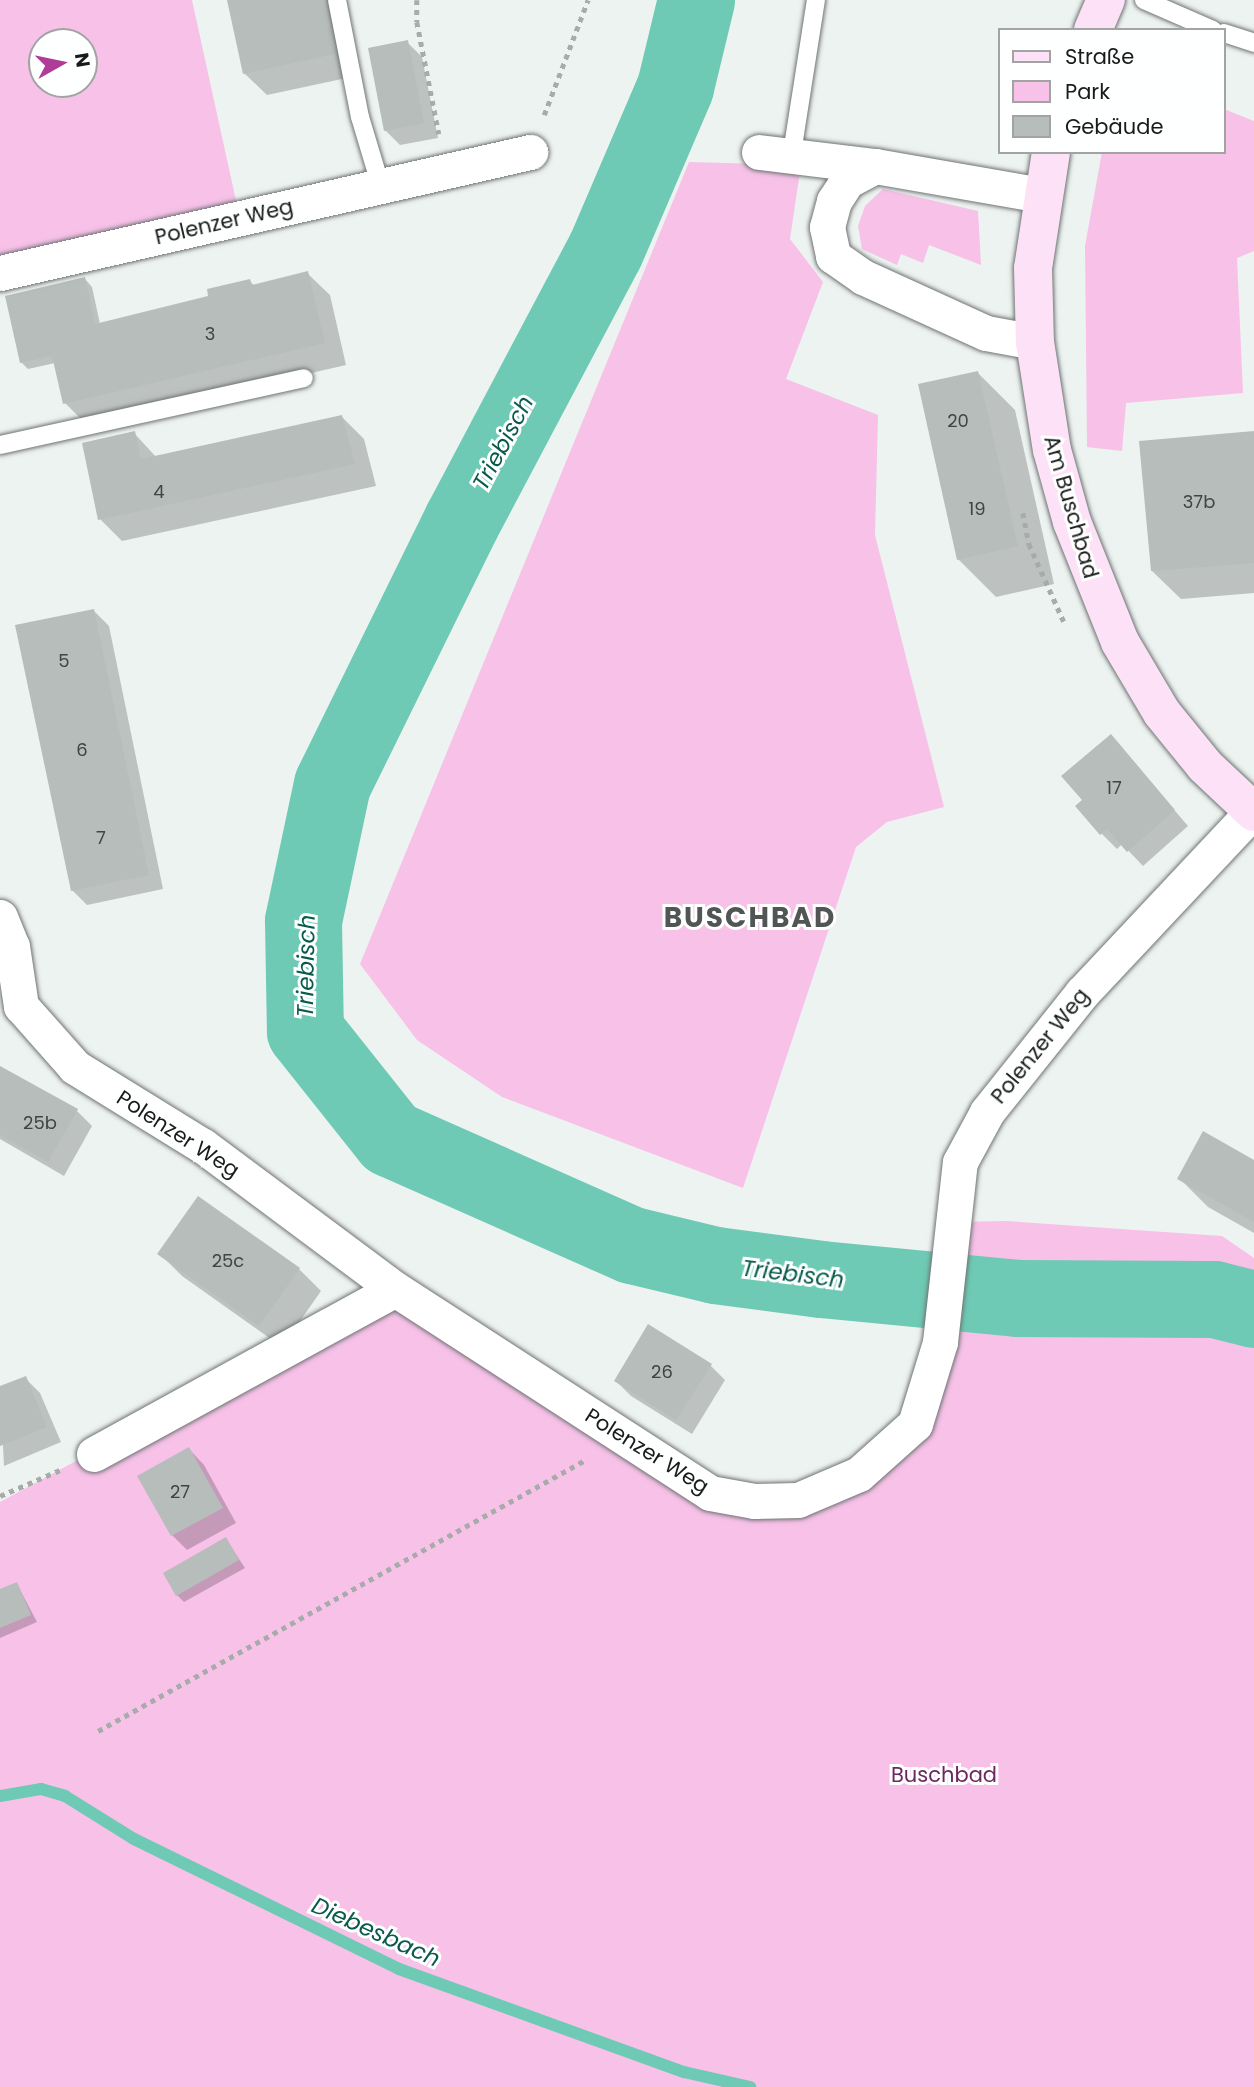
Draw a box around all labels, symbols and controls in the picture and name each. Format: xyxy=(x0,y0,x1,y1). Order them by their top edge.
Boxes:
north arrow xyxy=(28,28,98,98)
legend xyxy=(998,28,1226,154)
text: Straße xyxy=(1065,42,1134,71)
text: N xyxy=(68,51,97,69)
text: Park xyxy=(1065,77,1110,106)
text: Gebäude xyxy=(1065,112,1163,141)
street label: Polenzer Weg xyxy=(152,194,296,250)
house number: 3 xyxy=(205,323,215,345)
water label: Triebisch xyxy=(467,391,539,495)
house number: 20 xyxy=(947,410,969,432)
street label: Am Buschbad xyxy=(1039,433,1103,581)
house number: 4 xyxy=(153,481,165,503)
house number: 37b xyxy=(1183,491,1215,513)
house number: 19 xyxy=(968,498,986,520)
house number: 5 xyxy=(58,650,70,672)
house number: 6 xyxy=(76,739,88,761)
house number: 17 xyxy=(1106,777,1122,799)
house number: 7 xyxy=(96,827,106,849)
district label: BUSCHBAD xyxy=(665,901,835,935)
water label: Triebisch xyxy=(291,914,321,1018)
street label: Polenzer Weg xyxy=(986,983,1094,1109)
street label: Polenzer Weg xyxy=(112,1085,244,1183)
house number: 25b xyxy=(23,1112,57,1134)
house number: 25c xyxy=(212,1250,244,1272)
water label: Triebisch xyxy=(740,1254,846,1294)
house number: 26 xyxy=(651,1361,673,1383)
street label: Polenzer Weg xyxy=(581,1403,713,1499)
house number: 27 xyxy=(170,1481,190,1503)
park label: Buschbad xyxy=(891,1762,997,1788)
water label: Diebesbach xyxy=(307,1891,445,1973)

